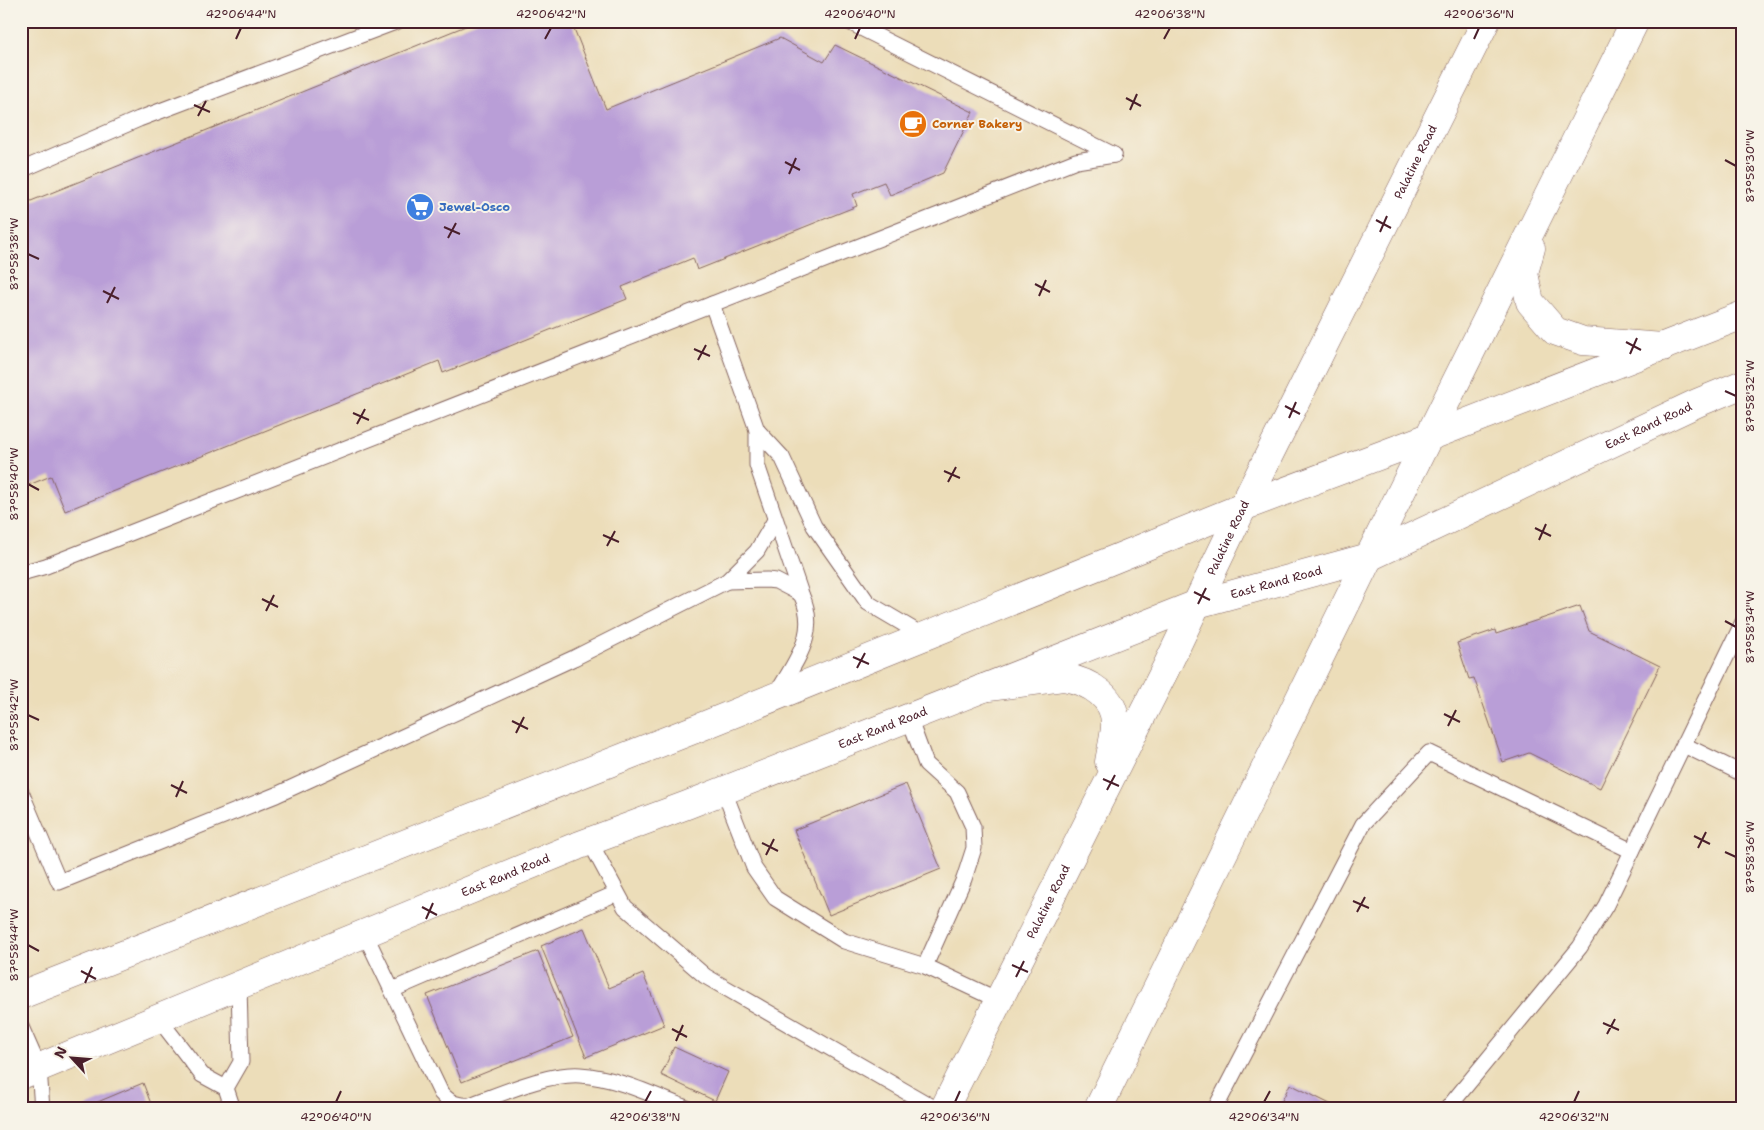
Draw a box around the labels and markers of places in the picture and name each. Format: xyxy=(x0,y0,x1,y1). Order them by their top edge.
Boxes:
cafe icon: Corner Bakery xyxy=(898,109,928,139)
place label: Corner Bakery xyxy=(932,116,1022,132)
supermarket icon: Jewel-Osco xyxy=(405,192,435,222)
place label: Jewel-Osco xyxy=(439,199,510,215)

